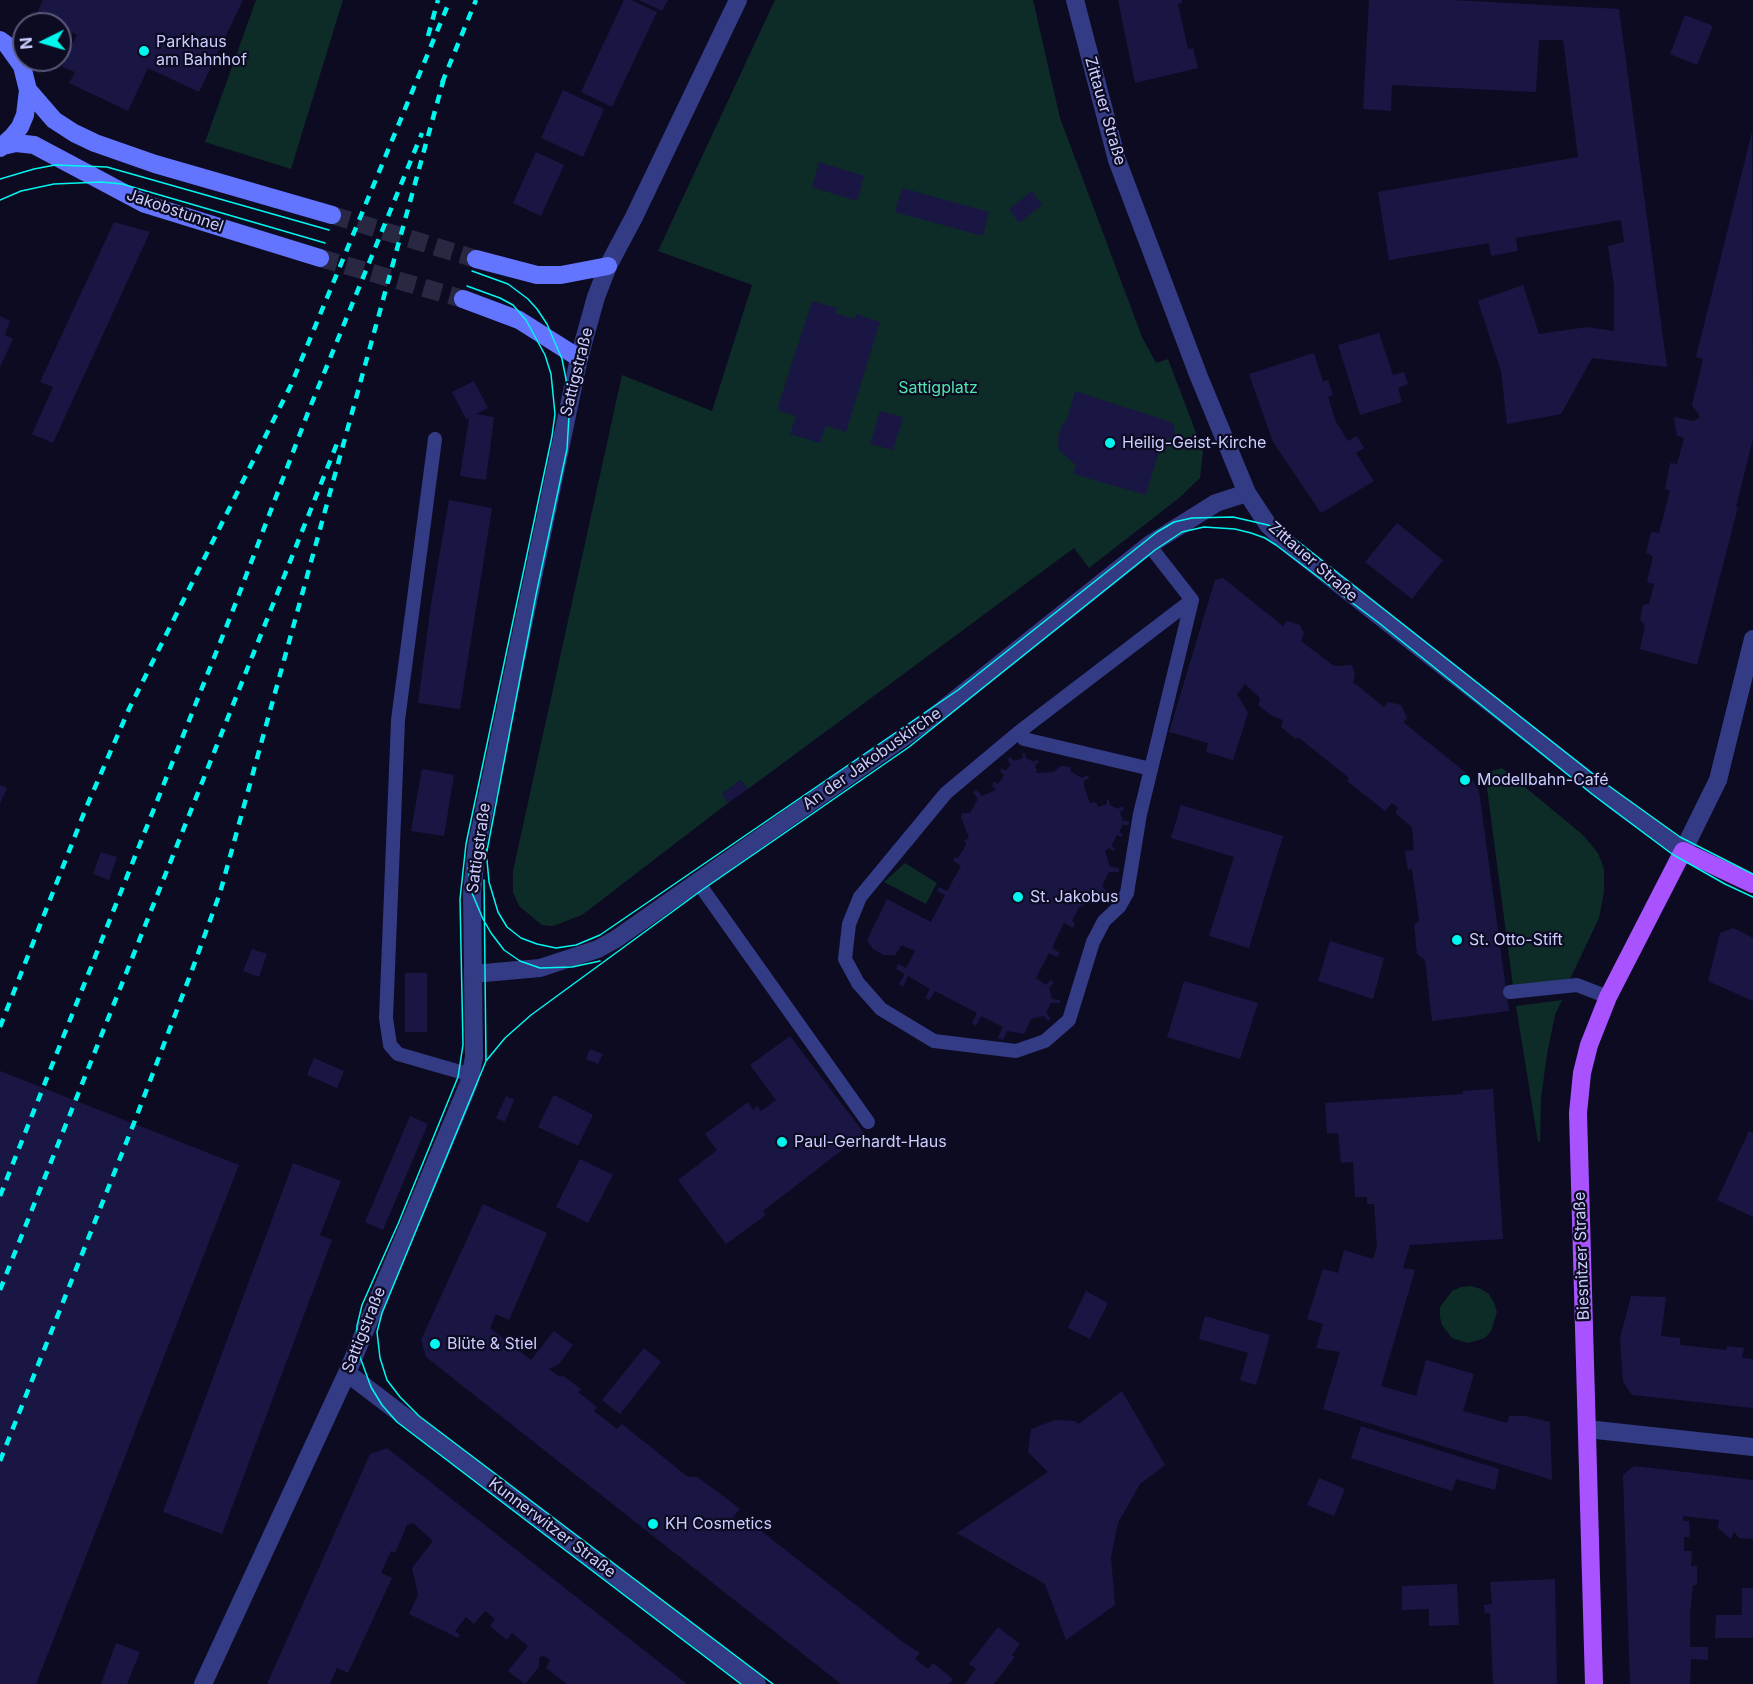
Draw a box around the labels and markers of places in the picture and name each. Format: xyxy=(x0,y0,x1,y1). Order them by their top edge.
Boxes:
place label: Parkhaus am Bahnhof xyxy=(156,32,247,70)
marker: Parkhaus am Bahnhof xyxy=(137,44,151,58)
place label: Heilig-Geist-Kirche xyxy=(1122,433,1266,453)
marker: Heilig-Geist-Kirche xyxy=(1103,436,1117,450)
place label: Modellbahn-Café xyxy=(1477,770,1609,790)
marker: Modellbahn-Café xyxy=(1458,773,1472,787)
place label: St. Jakobus xyxy=(1030,887,1118,907)
marker: St. Jakobus xyxy=(1011,890,1025,904)
place label: St. Otto-Stift xyxy=(1469,930,1563,950)
marker: St. Otto-Stift xyxy=(1450,933,1464,947)
place label: Paul-Gerhardt-Haus xyxy=(794,1132,947,1152)
marker: Paul-Gerhardt-Haus xyxy=(775,1135,789,1149)
place label: Blüte & Stiel xyxy=(447,1334,537,1354)
marker: Blüte & Stiel xyxy=(428,1337,442,1351)
place label: KH Cosmetics xyxy=(665,1514,772,1534)
marker: KH Cosmetics xyxy=(646,1517,660,1531)

